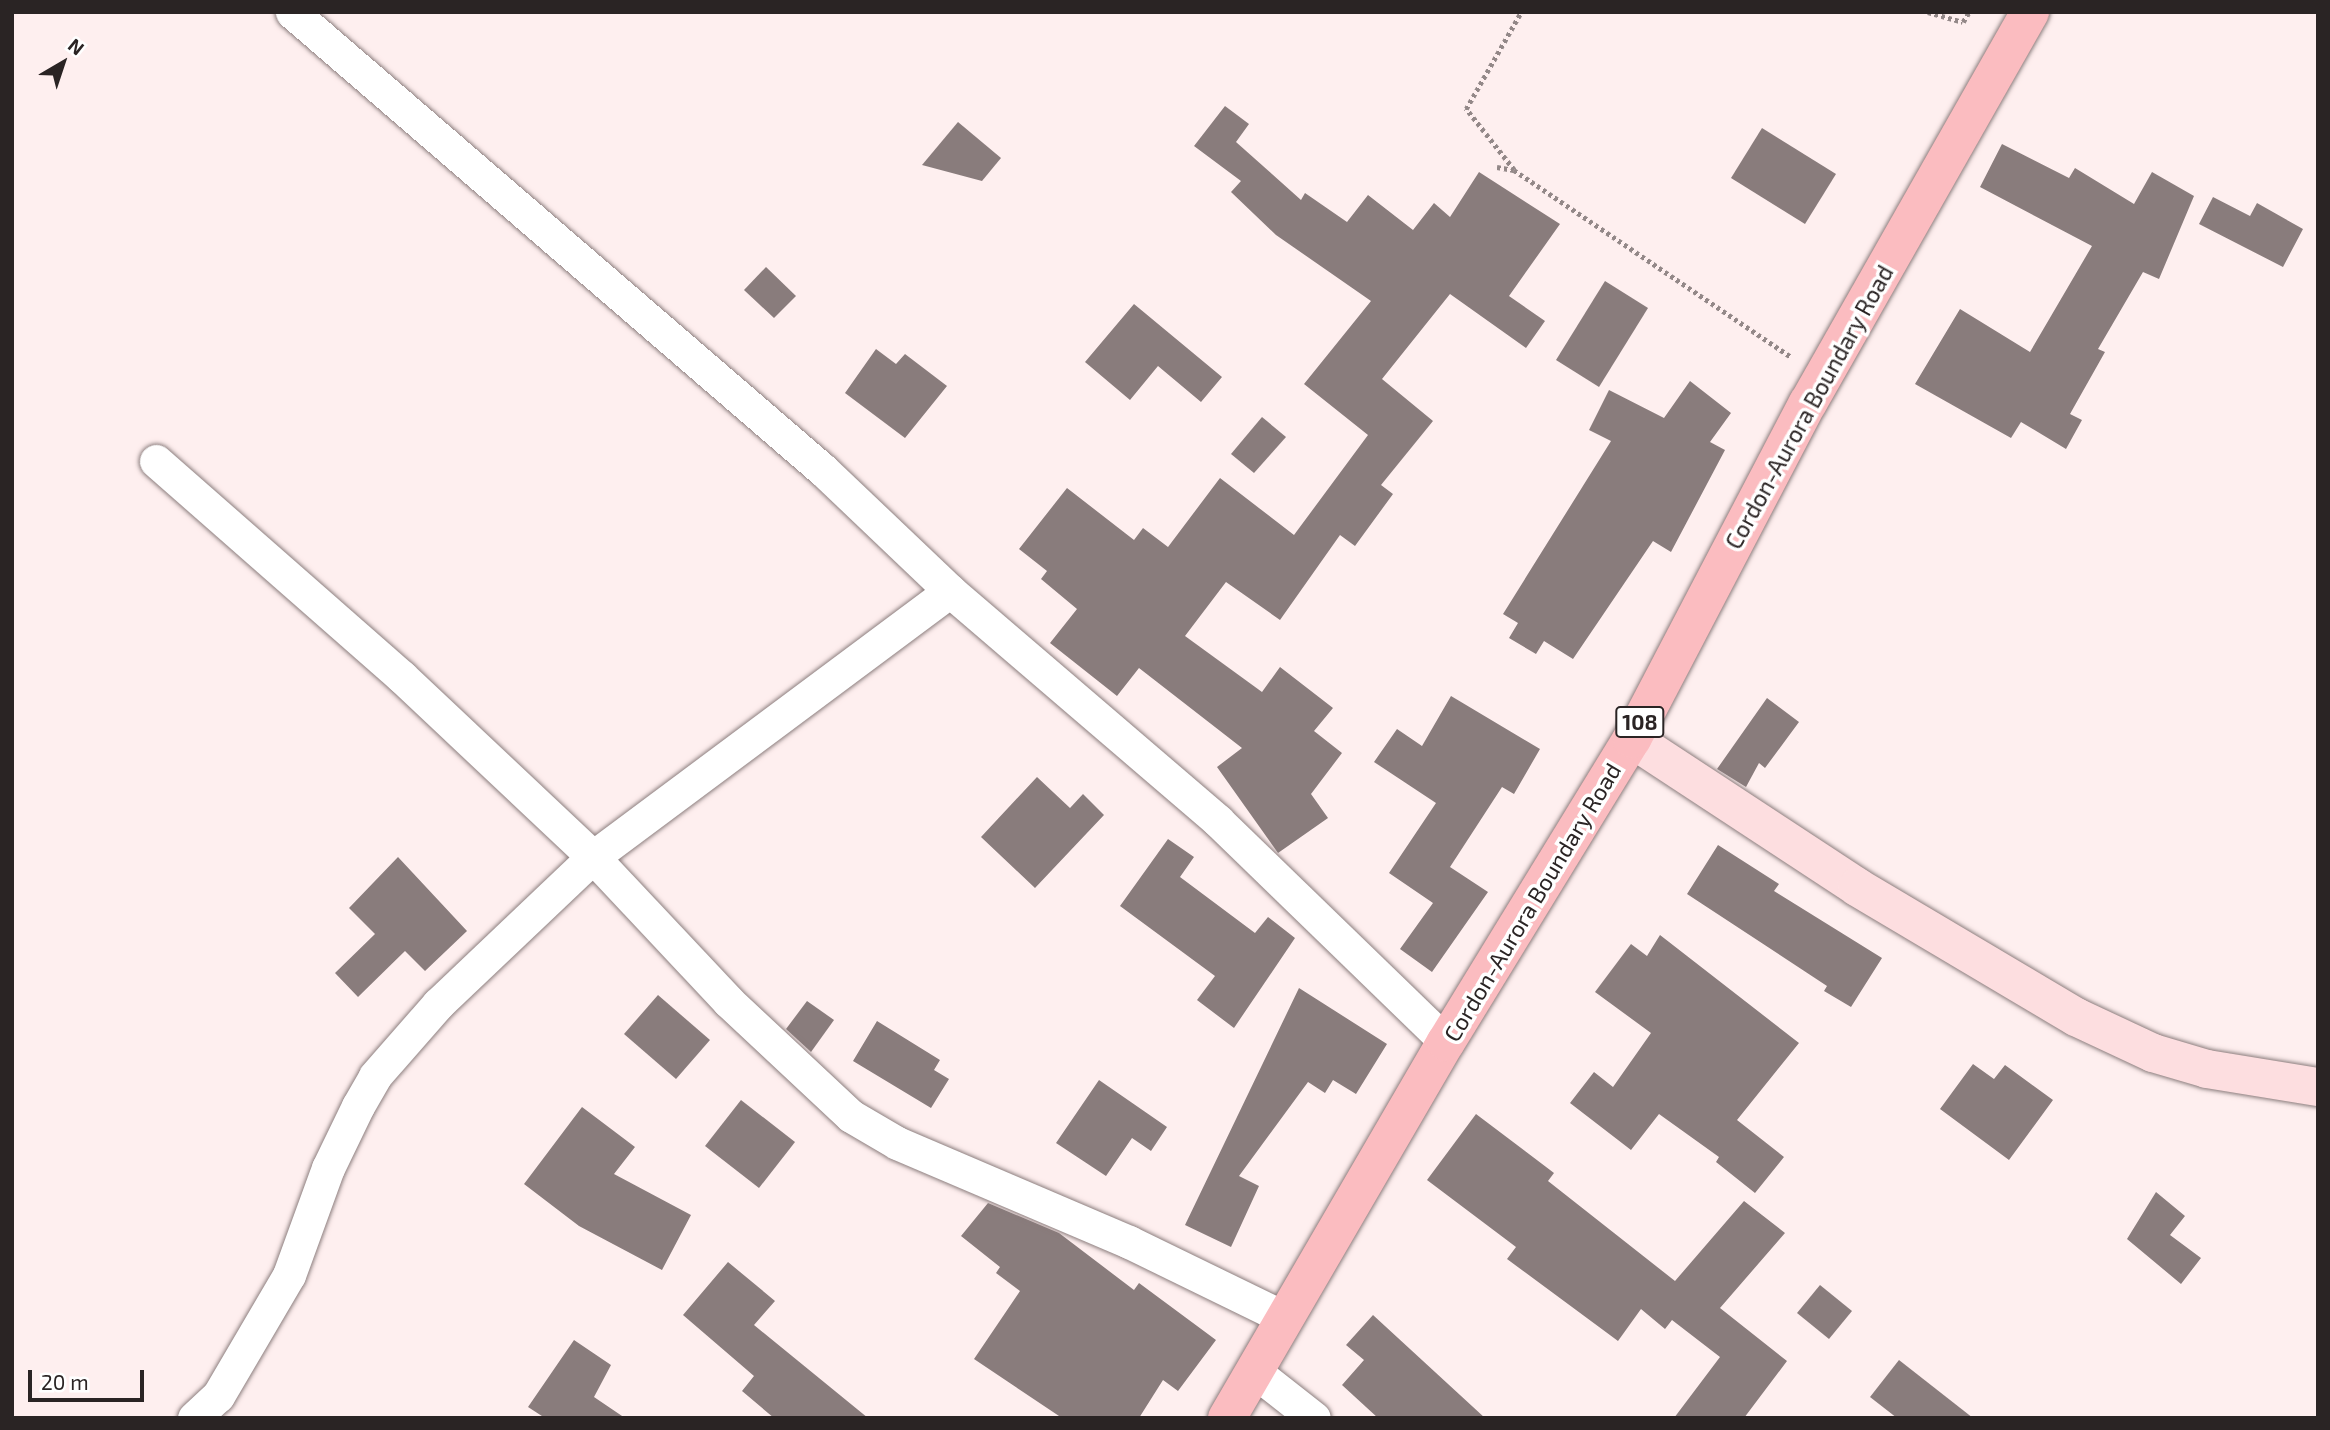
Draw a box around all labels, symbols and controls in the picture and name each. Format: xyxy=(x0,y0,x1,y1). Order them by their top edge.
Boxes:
north arrow xyxy=(28,28,98,98)
text: N xyxy=(64,33,89,60)
street label: Cordon-Aurora Boundary Road xyxy=(1719,260,1899,554)
road number: 108 xyxy=(1614,704,1666,740)
street label: Cordon-Aurora Boundary Road xyxy=(1438,757,1626,1047)
scale bar xyxy=(32,1356,147,1400)
text: 20 m xyxy=(41,1369,89,1394)

